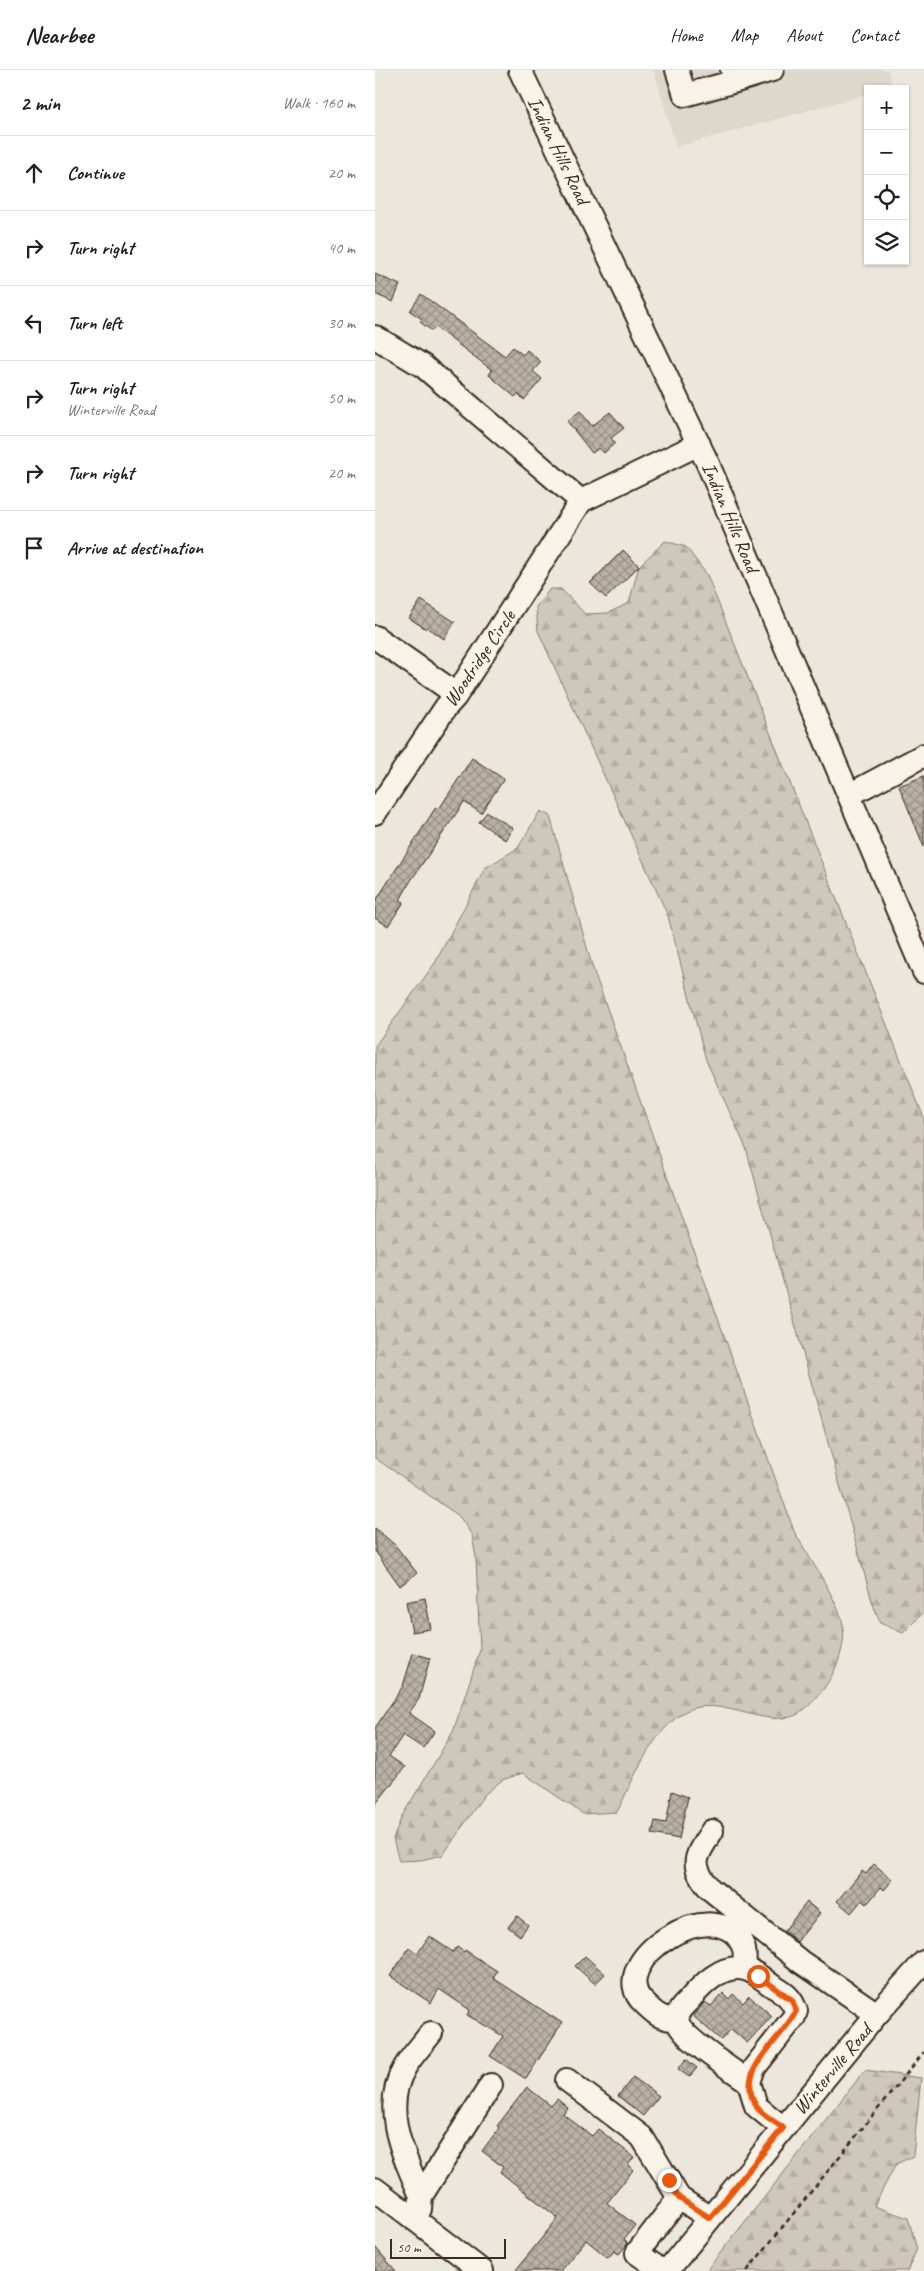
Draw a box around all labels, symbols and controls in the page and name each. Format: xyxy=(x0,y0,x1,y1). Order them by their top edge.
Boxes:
text: Nearbee xyxy=(25,20,93,50)
text: Home xyxy=(670,24,703,46)
text: Map xyxy=(731,24,758,46)
text: About xyxy=(786,24,822,46)
text: Contact xyxy=(850,24,899,46)
map controls xyxy=(864,85,909,265)
button: + xyxy=(864,85,909,130)
text: 2 min xyxy=(20,90,60,116)
street label: Indian Hills Road xyxy=(522,92,597,211)
text: Walk · 160 m xyxy=(283,93,355,113)
button: − xyxy=(864,130,909,175)
icon: ahead xyxy=(20,159,48,187)
text: Continue xyxy=(67,161,124,185)
text: 20 m xyxy=(328,163,355,183)
button: locate xyxy=(864,175,909,220)
button: layers xyxy=(864,220,909,265)
icon: right xyxy=(20,234,48,262)
text: Turn right xyxy=(67,236,134,260)
text: 40 m xyxy=(328,238,355,258)
icon: left xyxy=(20,309,48,337)
text: Turn left xyxy=(67,311,122,335)
text: 30 m xyxy=(328,313,355,333)
text: Turn right xyxy=(67,376,134,400)
icon: right xyxy=(20,384,48,412)
text: 50 m xyxy=(328,388,355,408)
text: Winterville Road xyxy=(67,400,155,420)
icon: right xyxy=(20,459,48,487)
street label: Indian Hills Road xyxy=(696,459,766,579)
text: Turn right xyxy=(67,461,134,485)
text: 20 m xyxy=(328,463,355,483)
icon: arrive xyxy=(20,534,48,562)
text: Arrive at destination xyxy=(67,536,203,560)
street label: Woodridge Circle xyxy=(438,604,522,711)
route start xyxy=(747,1965,770,1988)
street label: Winterville Road xyxy=(787,2017,879,2120)
route end xyxy=(658,2169,681,2192)
scale bar xyxy=(390,2236,506,2259)
text: 50 m xyxy=(397,2239,421,2256)

